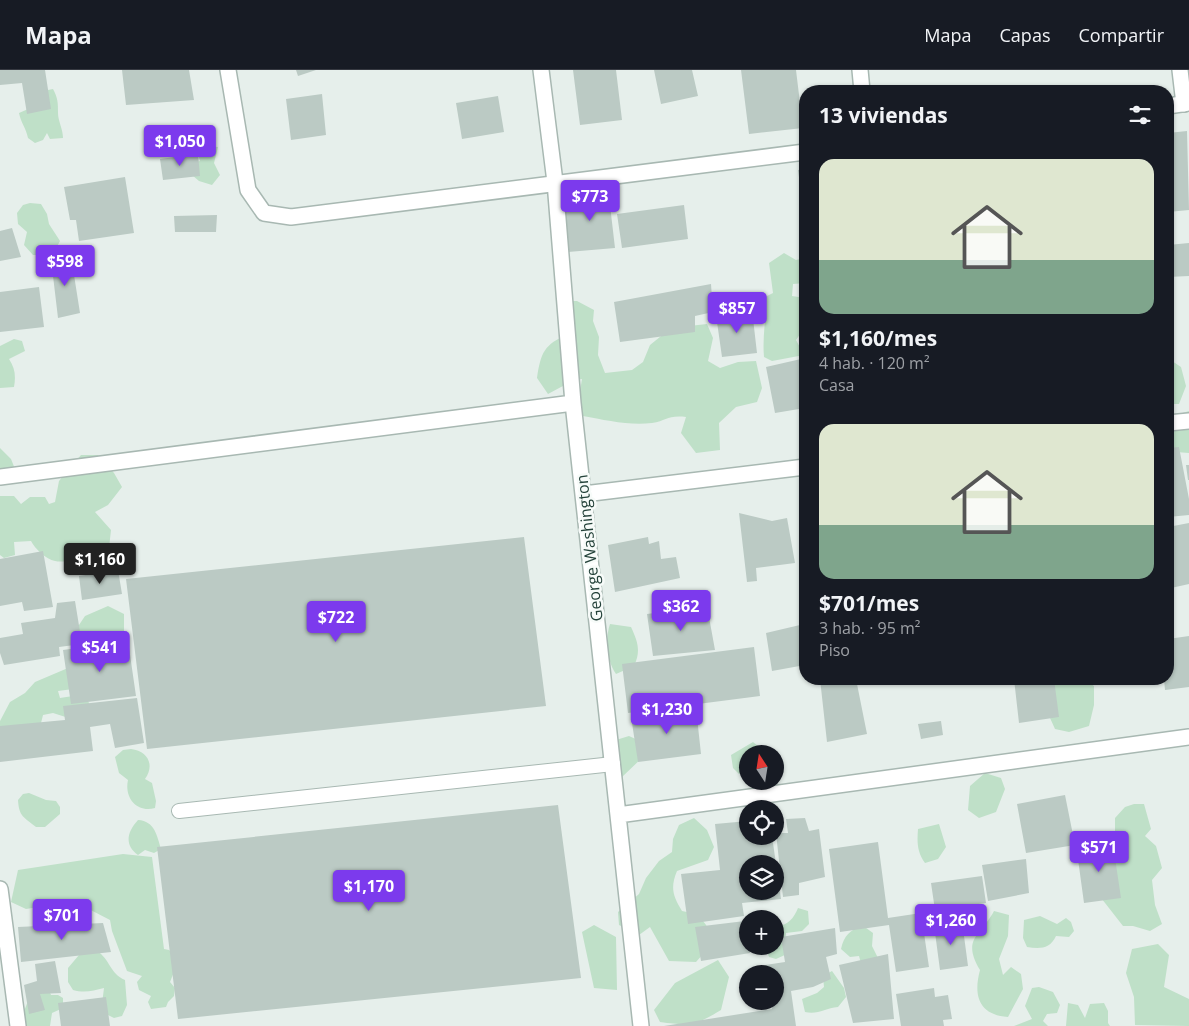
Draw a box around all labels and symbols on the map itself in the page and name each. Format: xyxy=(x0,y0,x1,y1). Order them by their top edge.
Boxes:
pin: $1,050 xyxy=(139,124,221,167)
pin: $773 xyxy=(560,180,620,222)
pin: $598 xyxy=(35,244,95,287)
pin: $857 xyxy=(707,292,767,334)
street label: George Washington xyxy=(570,474,608,622)
pin: $1,160 xyxy=(59,542,141,585)
pin: $362 xyxy=(651,590,711,632)
pin: $722 xyxy=(306,600,366,643)
pin: $541 xyxy=(70,630,130,673)
pin: $1,230 xyxy=(626,692,708,735)
north arrow xyxy=(739,745,784,790)
pin: $571 xyxy=(1069,830,1129,873)
pin: $1,170 xyxy=(328,870,410,912)
pin: $701 xyxy=(32,898,92,941)
pin: $1,260 xyxy=(910,904,992,946)

